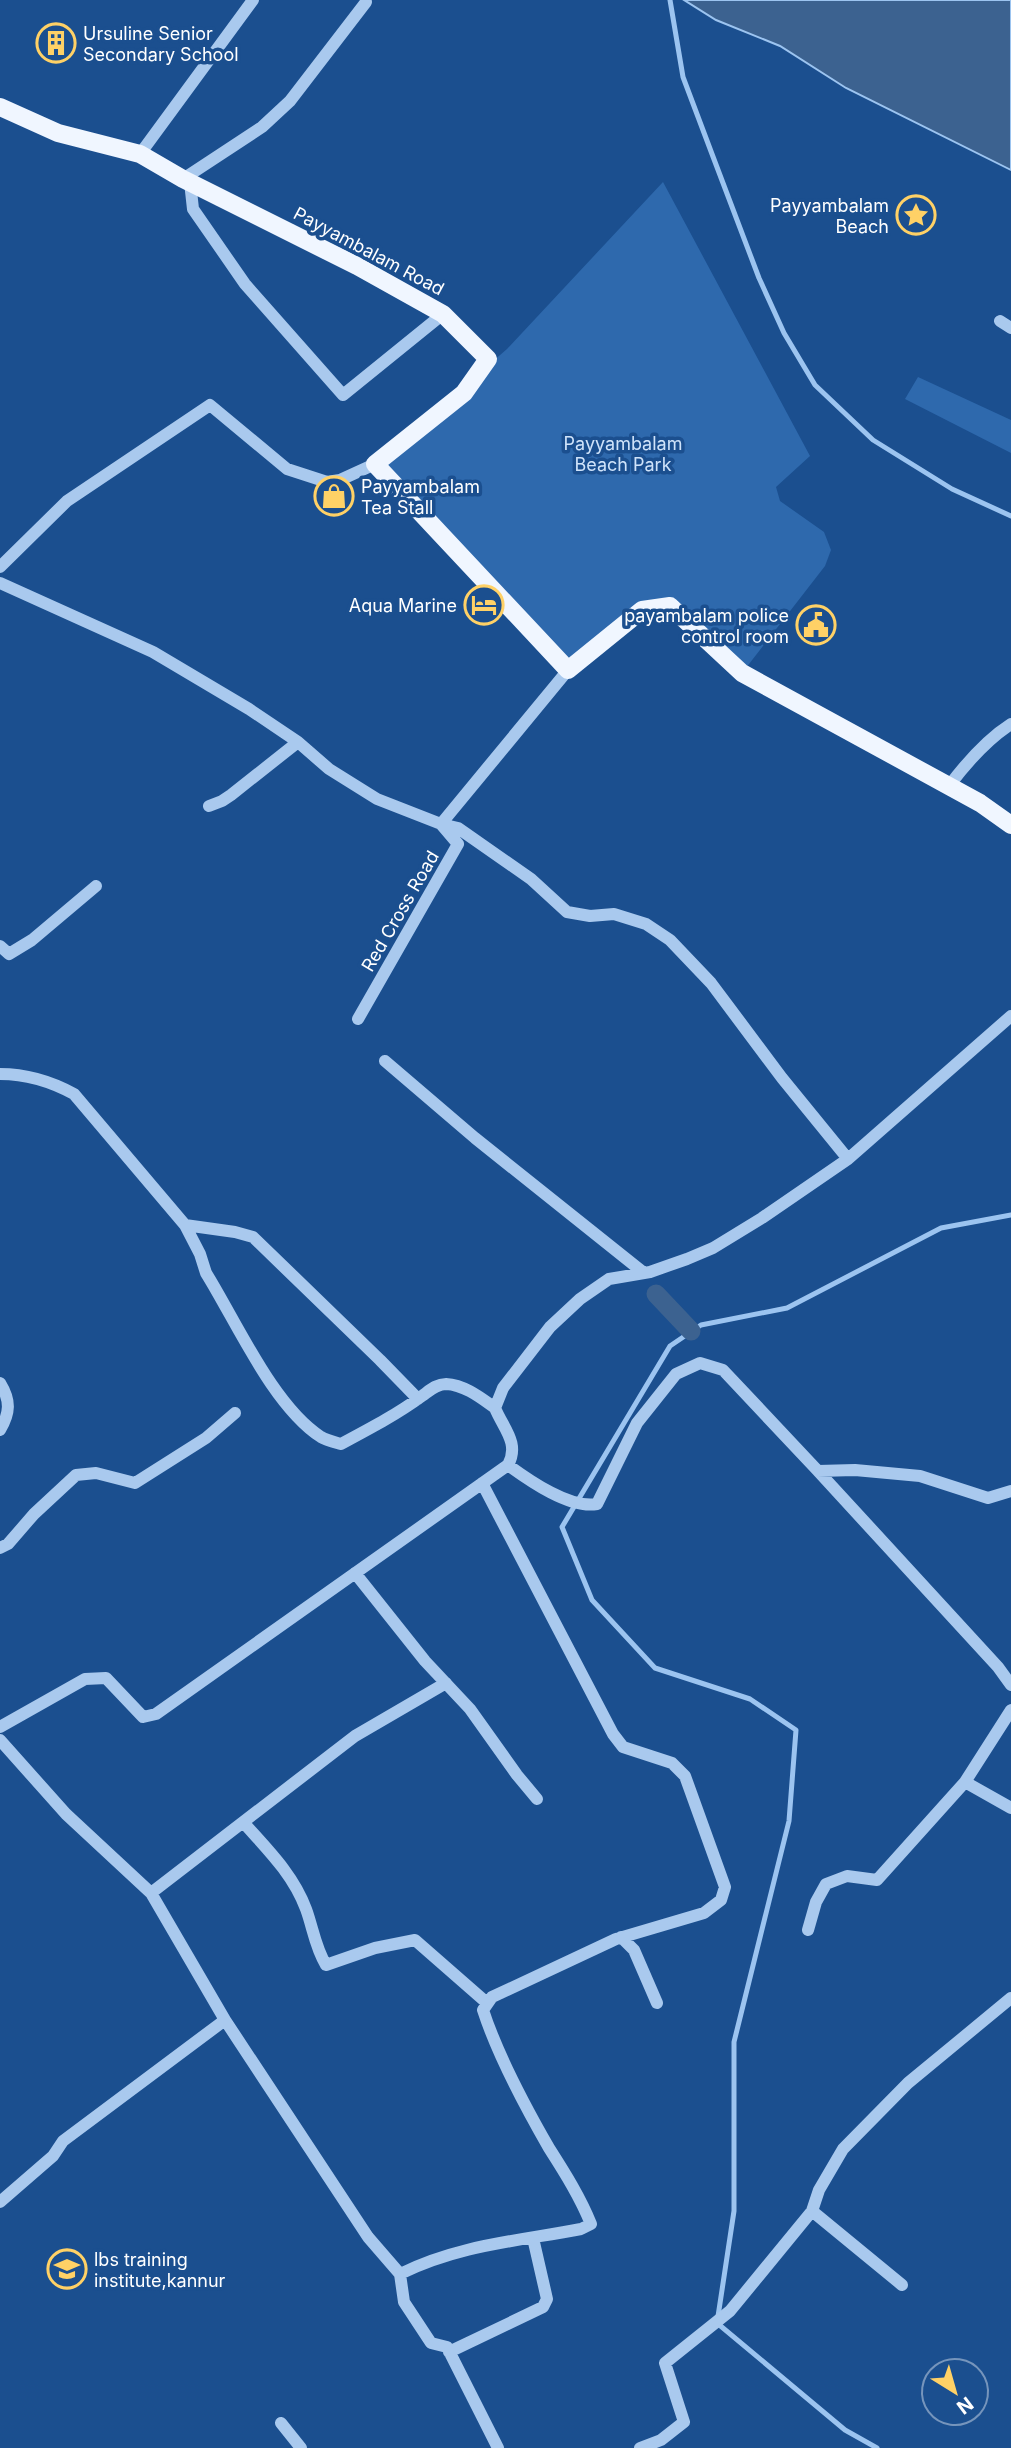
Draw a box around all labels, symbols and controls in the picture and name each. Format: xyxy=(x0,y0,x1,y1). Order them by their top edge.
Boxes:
building icon: Ursuline Senior Secondary School xyxy=(35,22,77,64)
place label: Ursuline Senior Secondary School xyxy=(83,23,239,65)
place icon: Payyambalam Beach xyxy=(895,194,937,236)
place label: Payyambalam Beach xyxy=(770,195,889,237)
street label: Payyambalam Road xyxy=(290,202,448,300)
park label: Payyambalam Beach Park xyxy=(564,433,682,475)
shop icon: Payyambalam Tea Stall xyxy=(313,475,355,517)
place label: Payyambalam Tea Stall xyxy=(361,476,480,518)
hotel icon: Aqua Marine xyxy=(463,584,505,626)
place label: Aqua Marine xyxy=(349,595,457,616)
public building icon: payambalam police control room xyxy=(795,604,837,646)
place label: payambalam police control room xyxy=(624,605,789,647)
street label: Red Cross Road xyxy=(357,847,443,975)
school or university icon: lbs training institute,kannur xyxy=(46,2248,88,2290)
place label: lbs training institute,kannur xyxy=(94,2249,226,2291)
north arrow xyxy=(920,2357,990,2427)
text: N xyxy=(952,2392,978,2419)

